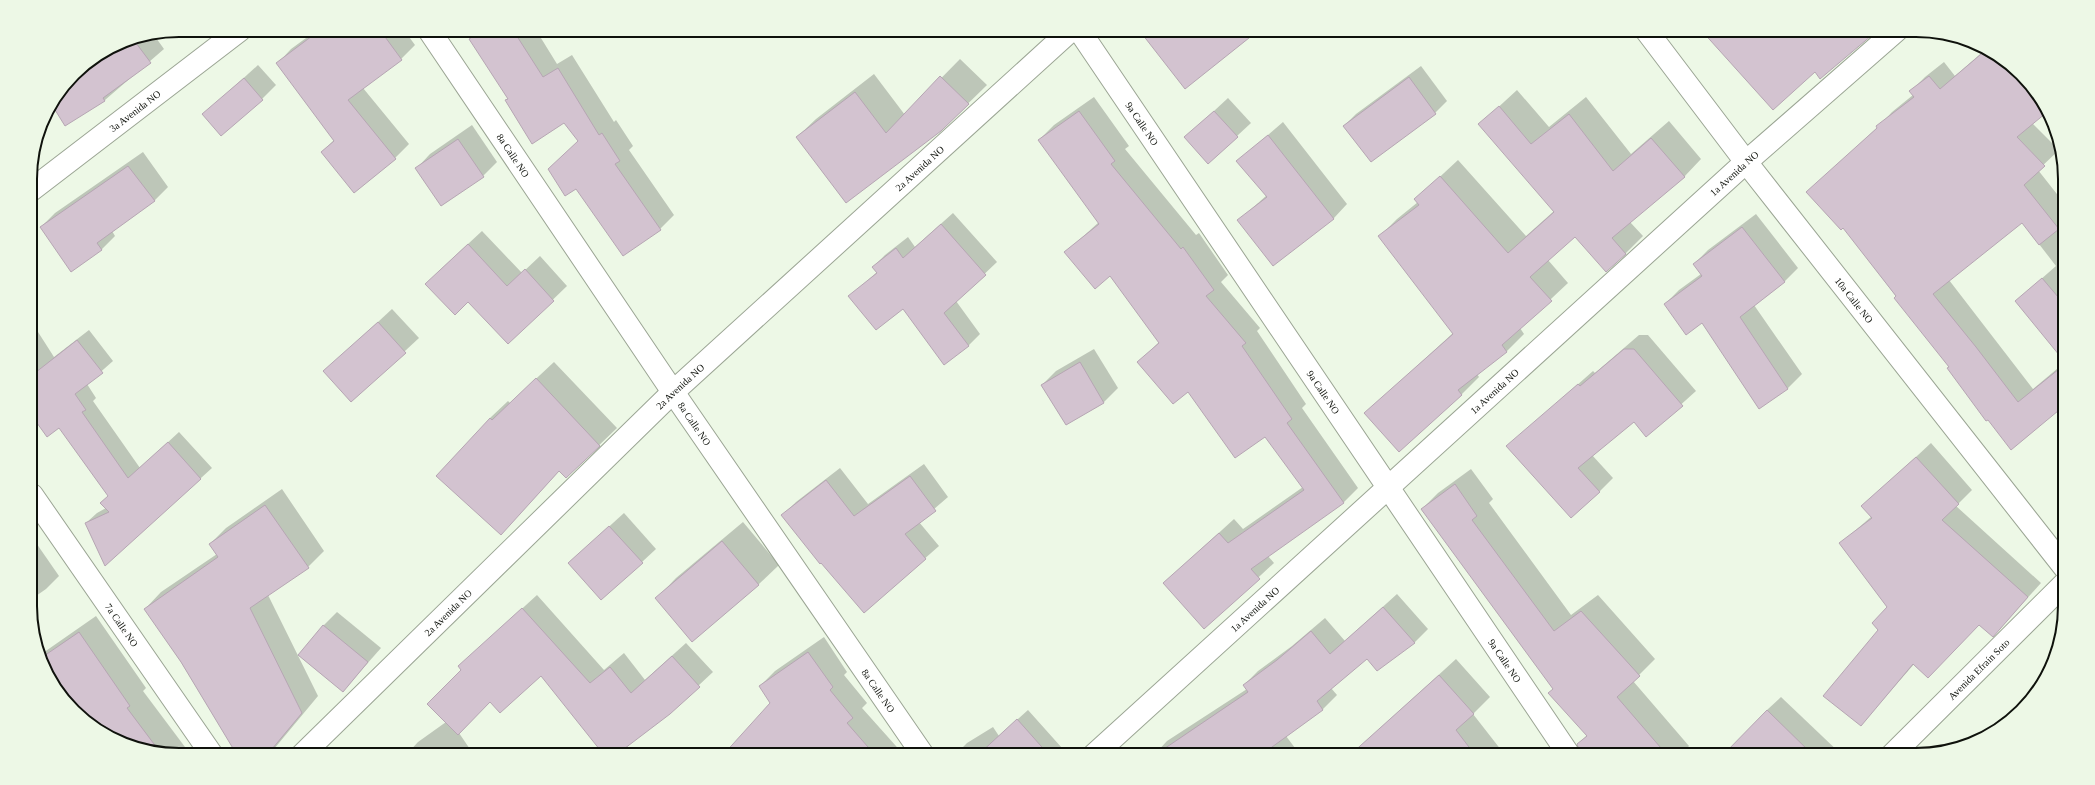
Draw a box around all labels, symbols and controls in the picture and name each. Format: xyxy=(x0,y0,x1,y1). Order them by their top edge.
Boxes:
street label: 3a Avenida NO xyxy=(107,88,163,134)
street label: 9a Calle NO xyxy=(1123,100,1160,148)
street label: 8a Calle NO xyxy=(494,132,532,179)
street label: 2a Avenida NO xyxy=(893,144,946,193)
street label: 1a Avenida NO xyxy=(1708,149,1761,198)
street label: 10a Calle NO xyxy=(1833,275,1875,325)
street label: 2a Avenida NO xyxy=(654,362,706,412)
street label: 1a Avenida NO xyxy=(1468,367,1521,416)
street label: 9a Calle NO xyxy=(1305,369,1342,416)
street label: 8a Calle NO xyxy=(676,400,713,448)
street label: 1a Avenida NO xyxy=(1228,585,1281,634)
street label: 2a Avenida NO xyxy=(422,587,474,638)
street label: 7a Calle NO xyxy=(103,601,140,649)
street label: 9a Calle NO xyxy=(1486,637,1523,685)
street label: Avenida Efraín Soto xyxy=(1946,637,2012,702)
street label: 8a Calle NO xyxy=(859,667,897,715)

